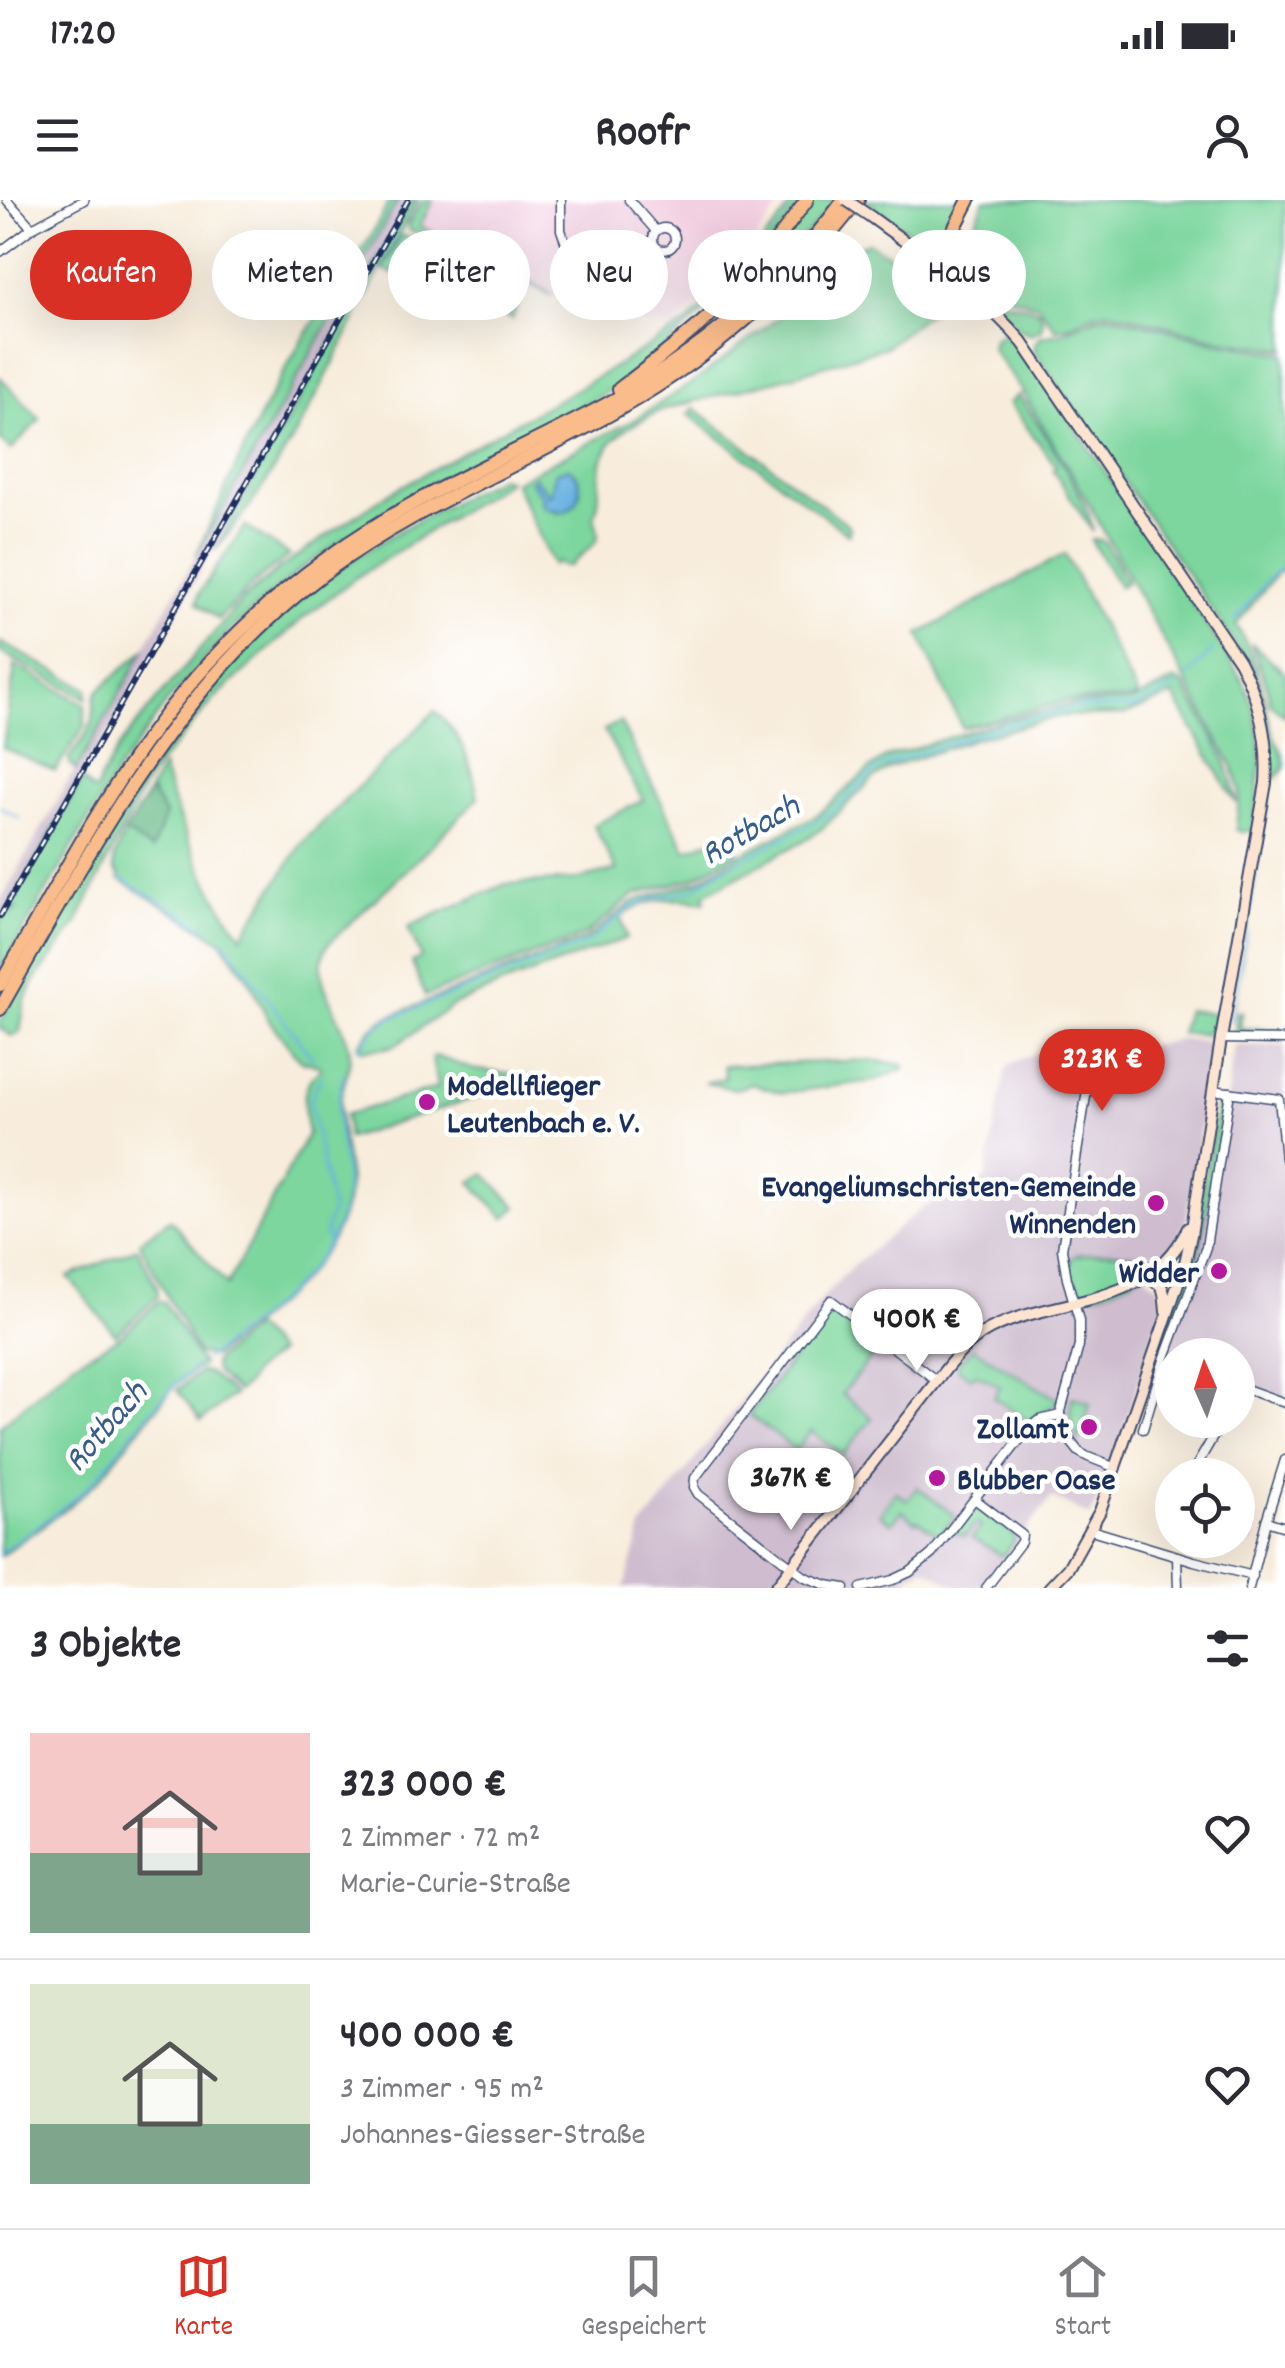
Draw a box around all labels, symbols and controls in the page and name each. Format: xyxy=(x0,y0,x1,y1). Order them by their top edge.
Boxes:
text: 17:20 xyxy=(50,8,117,63)
text: Roofr xyxy=(595,103,690,167)
icon: menu xyxy=(30,108,85,163)
icon: person xyxy=(1200,108,1255,163)
chip: Kaufen xyxy=(30,230,192,320)
chip: Mieten xyxy=(212,230,368,320)
chip: Filter xyxy=(388,230,530,320)
chip: Neu xyxy=(550,230,668,320)
chip: Wohnung xyxy=(688,230,872,320)
chip: Haus xyxy=(892,230,1026,320)
water label: Rotbach xyxy=(693,783,811,881)
pin: 323K € xyxy=(1021,1029,1183,1114)
text: 323K € xyxy=(1061,1038,1143,1084)
place label: Modellflieger Leutenbach e. V. xyxy=(447,1066,640,1149)
marker: Modellflieger Leutenbach e. V. xyxy=(416,1091,438,1113)
place label: Evangeliumschristen-Gemeinde Winnenden xyxy=(761,1167,1136,1250)
marker: Evangeliumschristen-Gemeinde Winnenden xyxy=(1145,1192,1167,1214)
place label: Widder xyxy=(1119,1253,1200,1299)
marker: Widder xyxy=(1208,1260,1230,1282)
pin: 400K € xyxy=(836,1289,998,1374)
text: 400K € xyxy=(873,1298,961,1344)
north arrow xyxy=(1155,1338,1255,1438)
map controls xyxy=(1155,1338,1255,1558)
water label: Rotbach xyxy=(54,1371,162,1485)
place label: Zollamt xyxy=(977,1409,1069,1455)
marker: Zollamt xyxy=(1078,1416,1100,1438)
pin: 367K € xyxy=(710,1448,872,1533)
text: 367K € xyxy=(750,1457,832,1503)
button: locate xyxy=(1155,1458,1255,1558)
place label: Blubber Oase xyxy=(957,1460,1116,1506)
marker: Blubber Oase xyxy=(926,1467,948,1489)
text: 3 Objekte xyxy=(30,1618,181,1678)
icon: filters xyxy=(1200,1621,1255,1676)
text: 323 000 € xyxy=(340,1757,507,1817)
icon: home xyxy=(110,1773,230,1893)
icon: heart xyxy=(1200,1806,1255,1861)
text: 2 Zimmer · 72 m² xyxy=(340,1817,540,1863)
text: Marie-Curie-Straße xyxy=(340,1863,571,1909)
text: 400 000 € xyxy=(340,2008,515,2068)
icon: home xyxy=(110,2024,230,2144)
icon: heart xyxy=(1200,2057,1255,2112)
text: 3 Zimmer · 95 m² xyxy=(340,2068,544,2114)
text: Johannes-Giesser-Straße xyxy=(340,2114,646,2160)
tab: Karte xyxy=(174,2249,233,2349)
tab: Gespeichert xyxy=(581,2249,707,2349)
tab: Start xyxy=(1054,2249,1111,2349)

